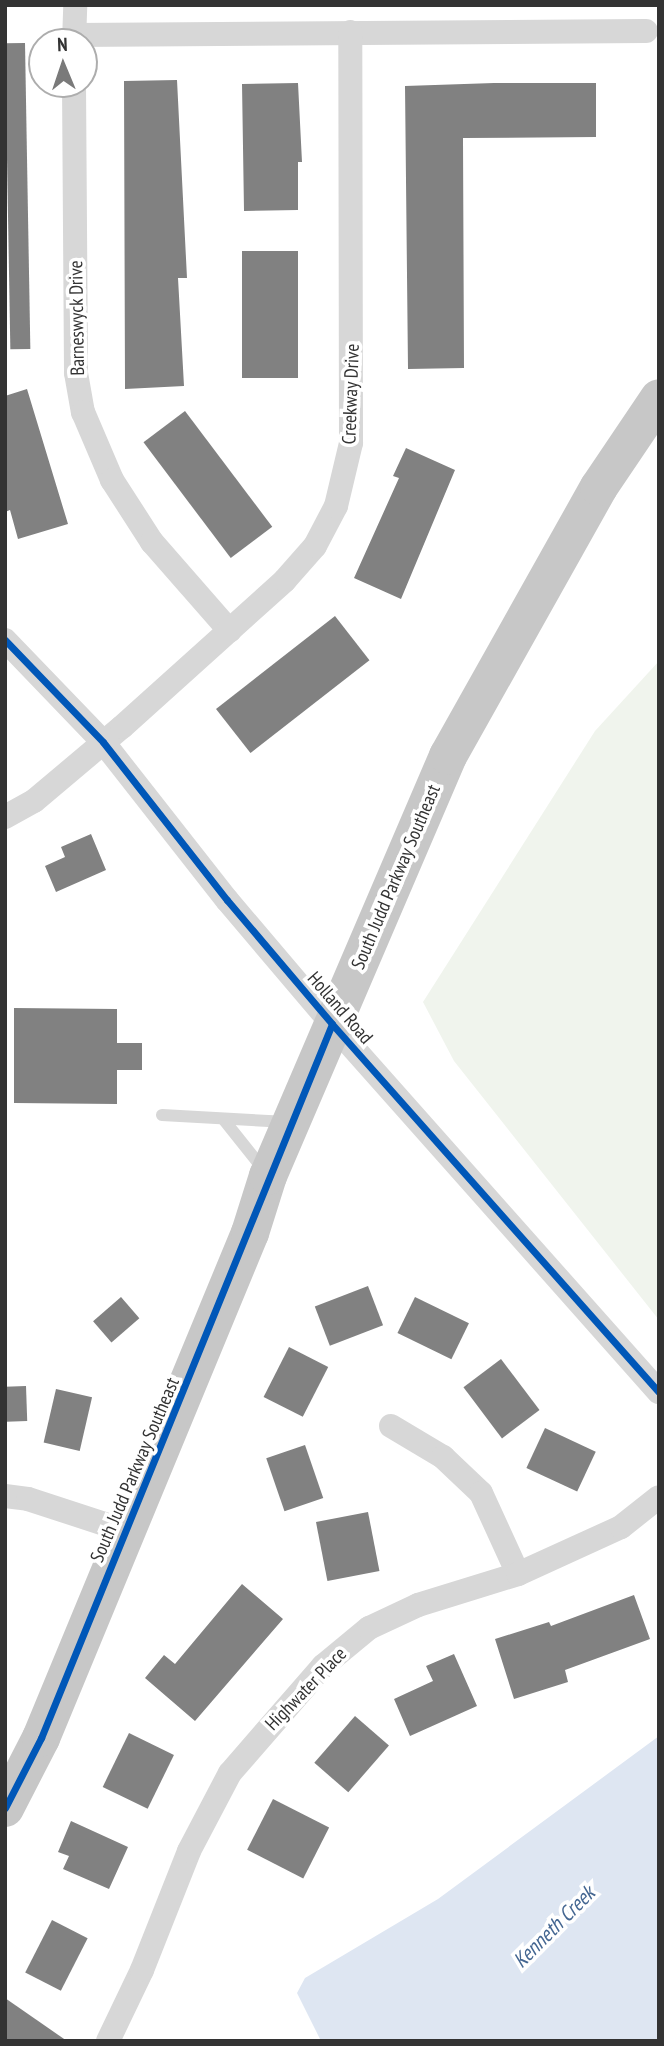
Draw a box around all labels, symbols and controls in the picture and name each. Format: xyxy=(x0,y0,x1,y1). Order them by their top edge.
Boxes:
north arrow xyxy=(28,28,98,98)
text: N xyxy=(57,32,68,56)
street label: Barneswyck Drive xyxy=(65,260,89,376)
street label: Creekway Drive xyxy=(338,343,364,445)
street label: South Judd Parkway Southeast xyxy=(347,781,445,973)
street label: Holland Road xyxy=(303,967,377,1049)
street label: South Judd Parkway Southeast xyxy=(86,1374,184,1566)
street label: Highwater Place xyxy=(261,1643,351,1735)
water label: Kenneth Creek xyxy=(508,1881,600,1973)

